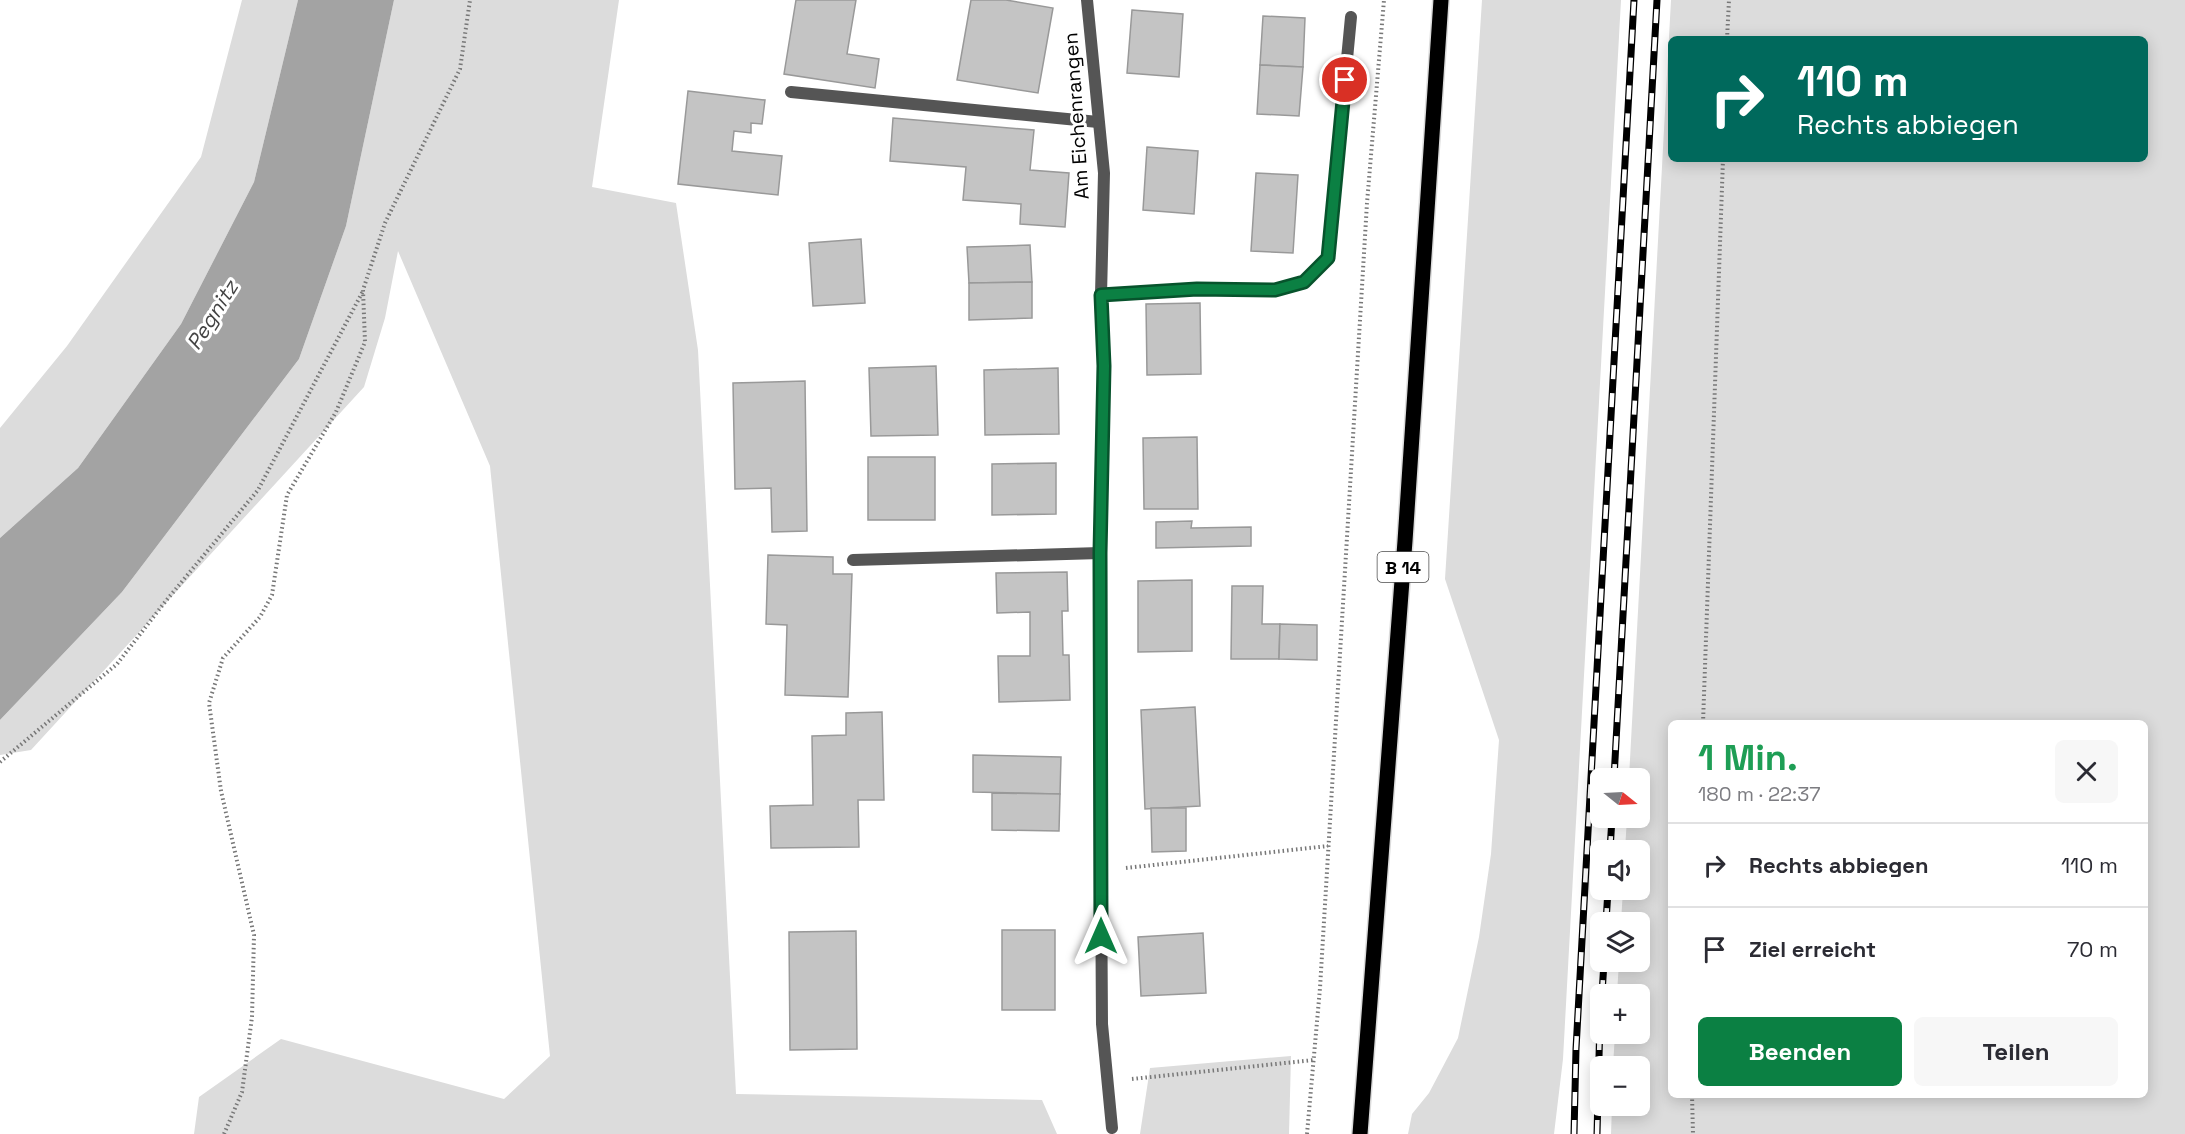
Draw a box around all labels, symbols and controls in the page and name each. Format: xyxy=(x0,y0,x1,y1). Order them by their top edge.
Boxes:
street label: Am Eichenrangen xyxy=(1057,32,1095,200)
pin xyxy=(1319,54,1370,105)
text: 110 m xyxy=(1797,55,1909,108)
icon: right xyxy=(1698,60,1776,138)
icon: arrive xyxy=(1328,63,1361,96)
text: Rechts abbiegen xyxy=(1797,107,2019,142)
water label: Pegnitz xyxy=(180,274,245,355)
road number: B 14 xyxy=(1378,552,1428,582)
text: 1 Min. xyxy=(1698,735,1798,781)
button: close xyxy=(2055,740,2118,803)
north arrow xyxy=(1590,768,1650,828)
map controls xyxy=(1590,768,1650,1116)
text: 180 m · 22:37 xyxy=(1698,781,1821,807)
button: sound xyxy=(1590,840,1650,900)
icon: right xyxy=(1698,849,1731,882)
text: Rechts abbiegen xyxy=(1749,851,1929,879)
text: 110 m xyxy=(2061,851,2118,879)
position arrow xyxy=(1069,904,1133,968)
button: layers xyxy=(1590,912,1650,972)
icon: arrive xyxy=(1698,933,1731,966)
text: Ziel erreicht xyxy=(1749,935,1876,963)
text: 70 m xyxy=(2067,935,2118,963)
button: + xyxy=(1590,984,1650,1044)
button: Beenden xyxy=(1698,1017,1902,1086)
button: Teilen xyxy=(1914,1017,2118,1086)
button: − xyxy=(1590,1056,1650,1116)

